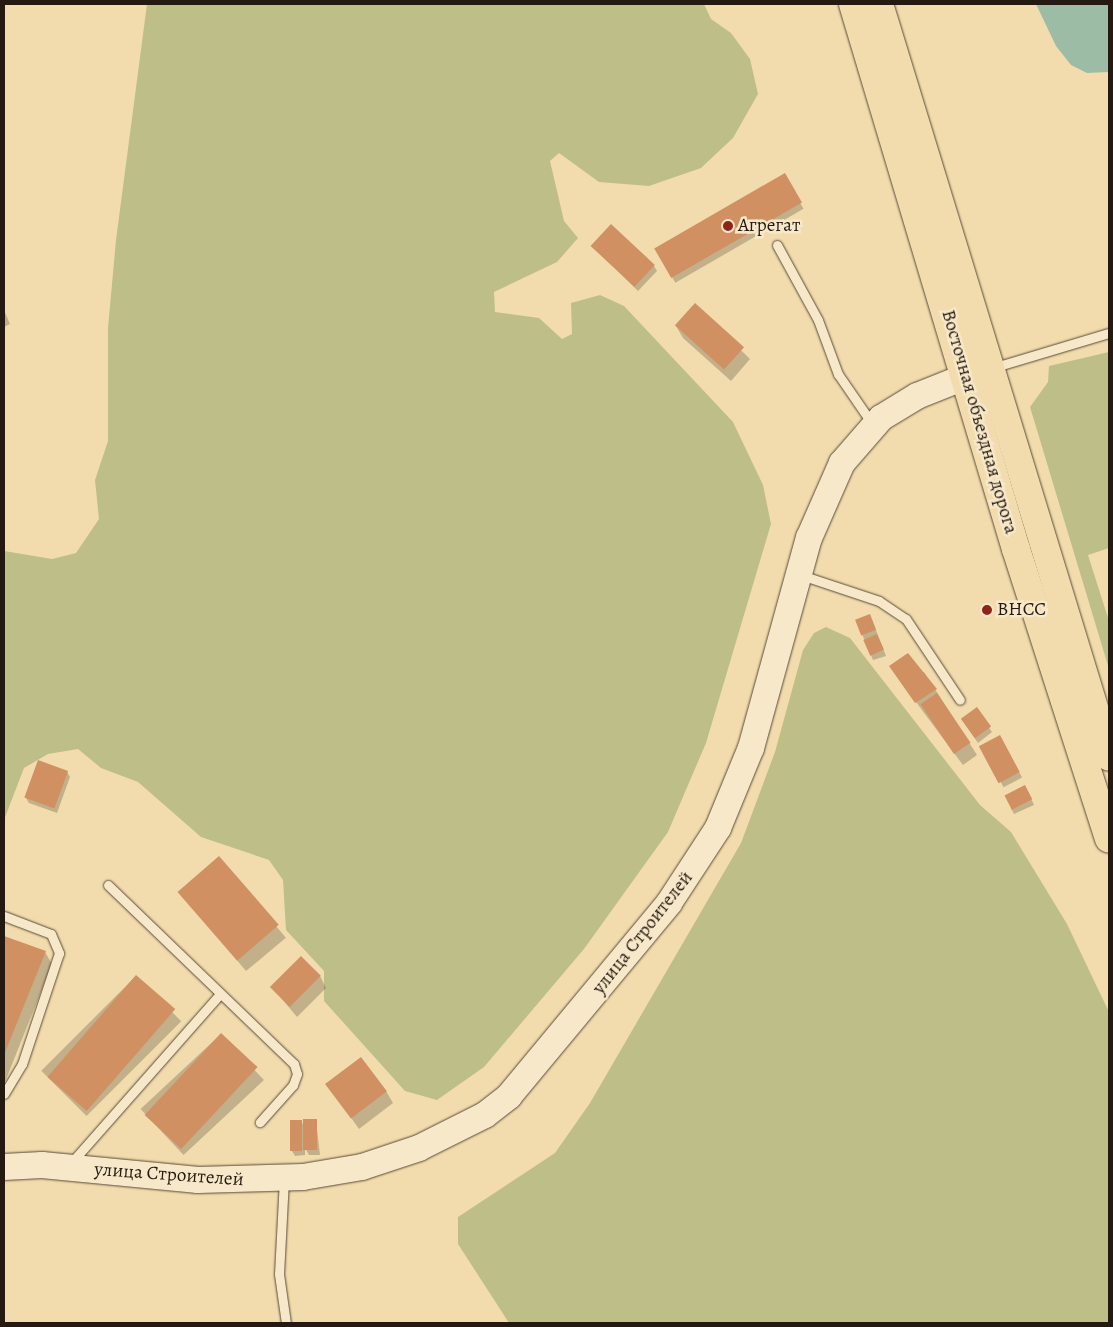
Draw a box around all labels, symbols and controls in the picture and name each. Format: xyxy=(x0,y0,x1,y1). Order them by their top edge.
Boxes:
place label: Агрегат xyxy=(738,215,800,237)
marker: Агрегат xyxy=(722,220,734,232)
street label: Восточная объездная дорога xyxy=(936,307,1022,537)
place label: ВНСС xyxy=(997,599,1046,621)
marker: ВНСС xyxy=(981,604,993,616)
street label: улица Строителей xyxy=(588,867,698,999)
street label: улица Строителей xyxy=(94,1158,244,1192)

